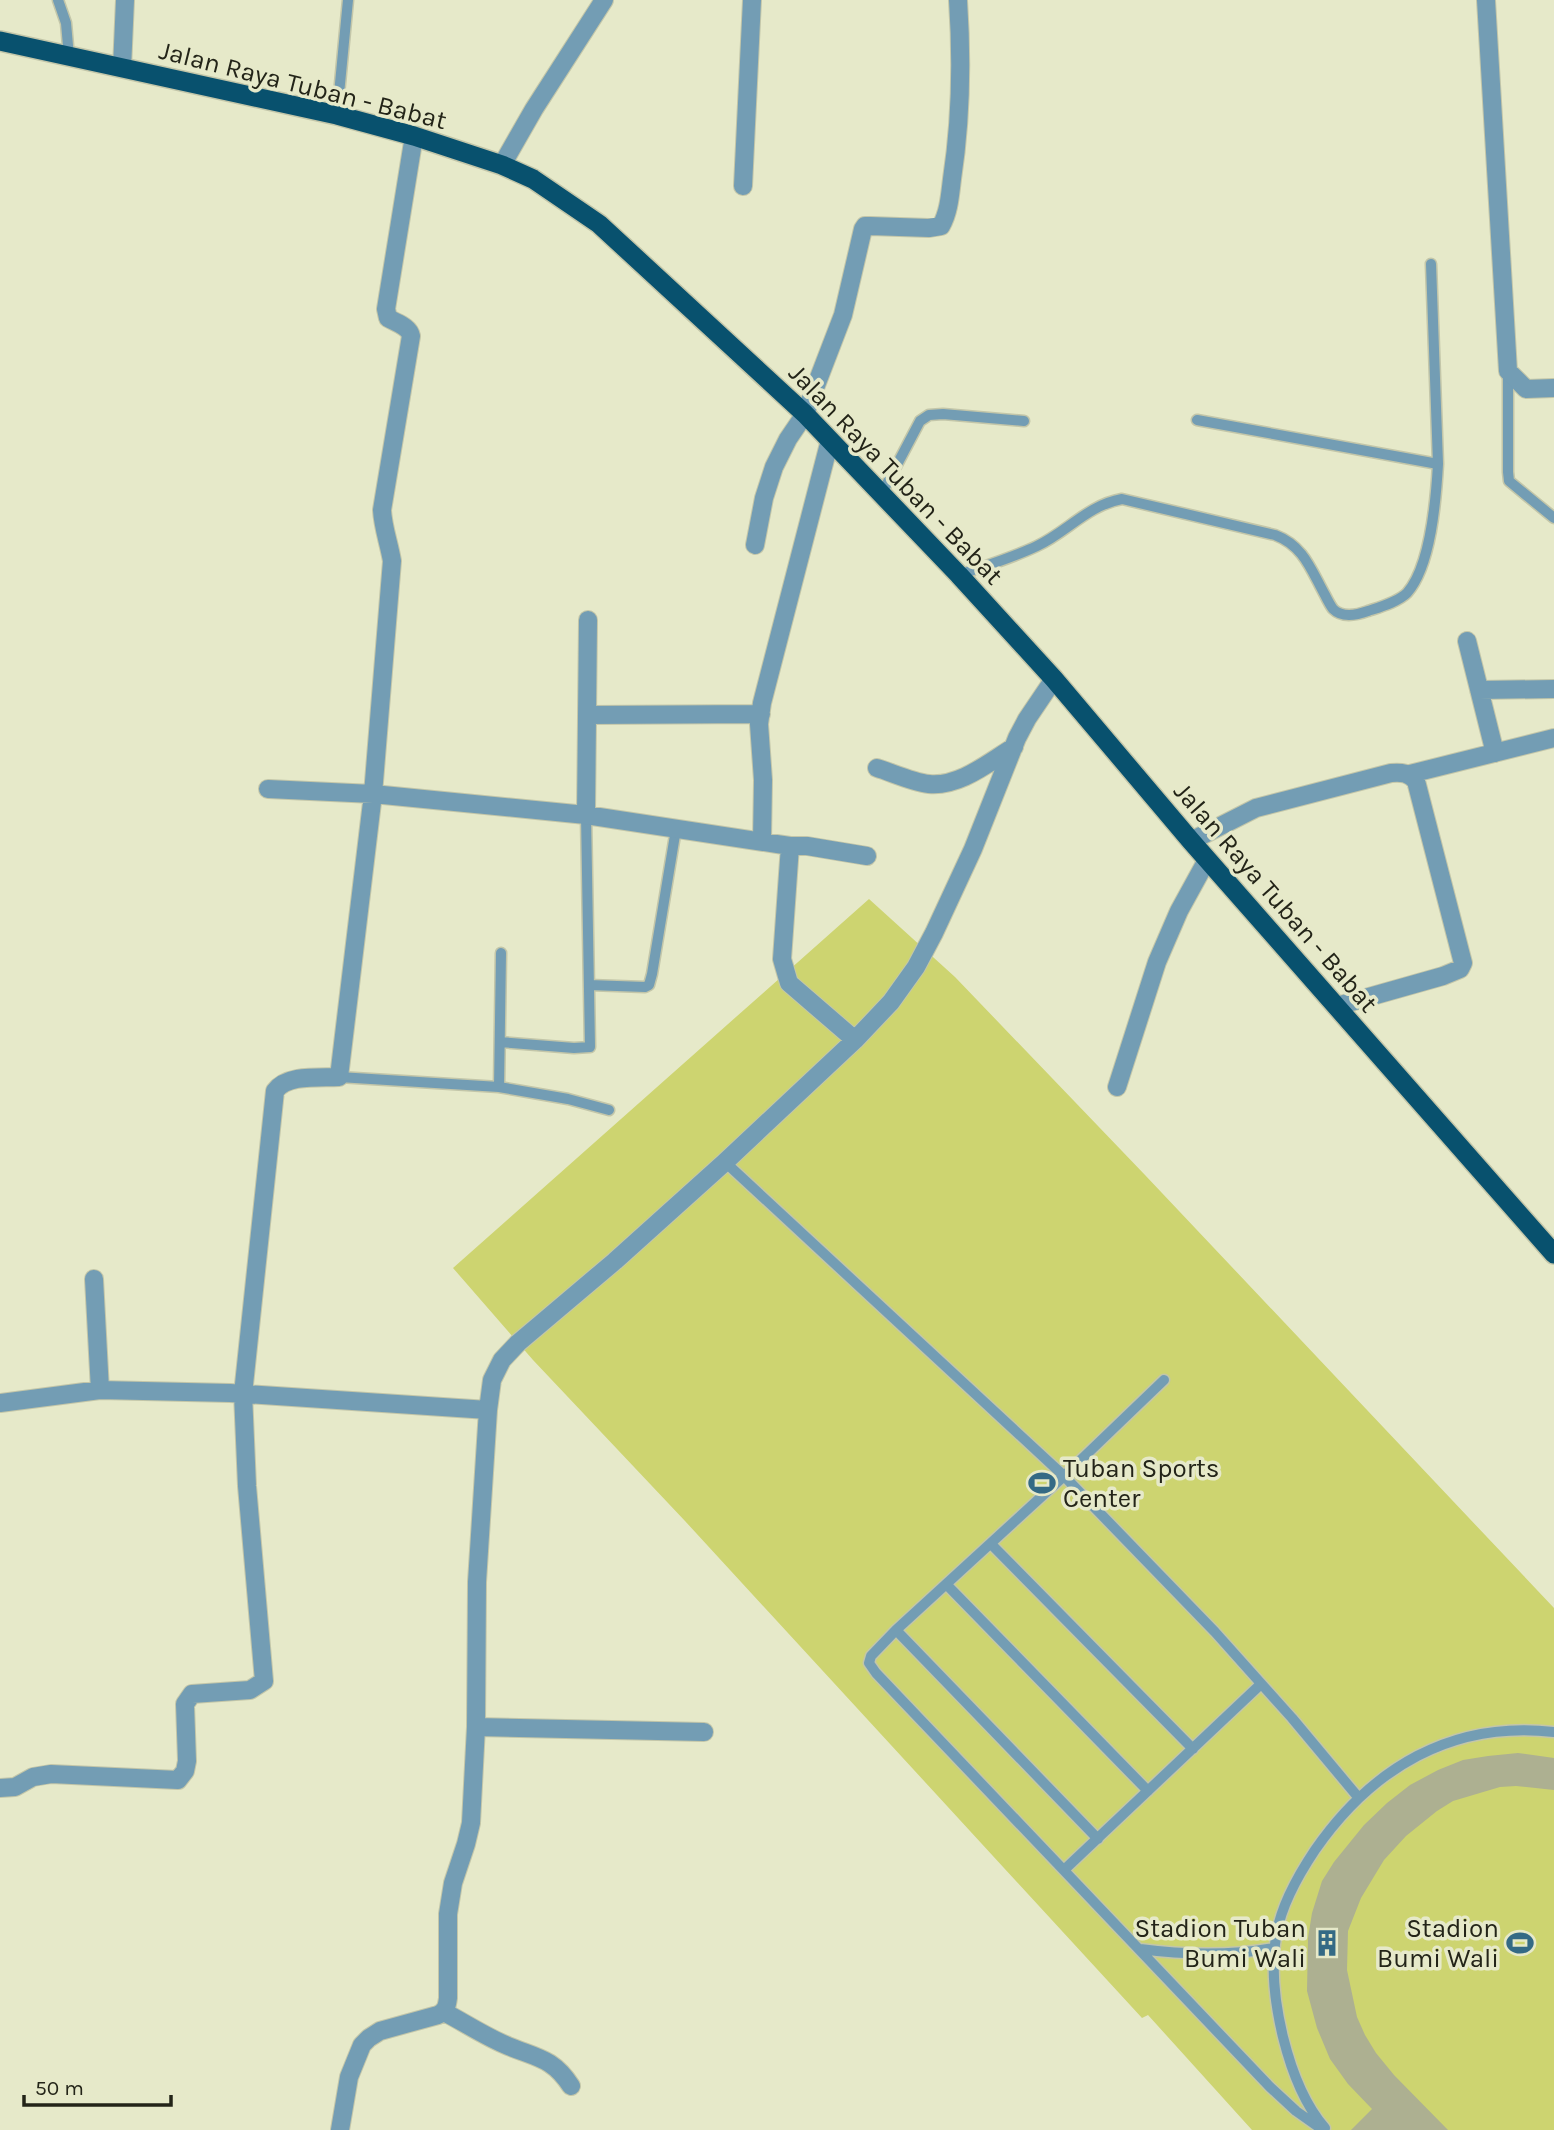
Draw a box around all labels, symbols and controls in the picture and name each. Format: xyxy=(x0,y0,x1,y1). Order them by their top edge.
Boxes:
street label: Jalan Raya Tuban - Babat xyxy=(156,35,450,136)
street label: Jalan Raya Tuban - Babat xyxy=(782,358,1009,591)
street label: Jalan Raya Tuban - Babat xyxy=(1167,776,1384,1019)
place label: Tuban Sports Center xyxy=(1063,1453,1220,1514)
sports icon: Tuban Sports Center xyxy=(1027,1468,1057,1498)
place label: Stadion Tuban Bumi Wali xyxy=(1135,1913,1306,1974)
place label: Stadion Bumi Wali xyxy=(1377,1913,1499,1974)
building icon: Stadion Tuban Bumi Wali xyxy=(1312,1928,1342,1958)
sports icon: Stadion Bumi Wali xyxy=(1505,1928,1535,1958)
scale bar xyxy=(24,2064,172,2108)
text: 50 m xyxy=(35,2076,84,2100)

